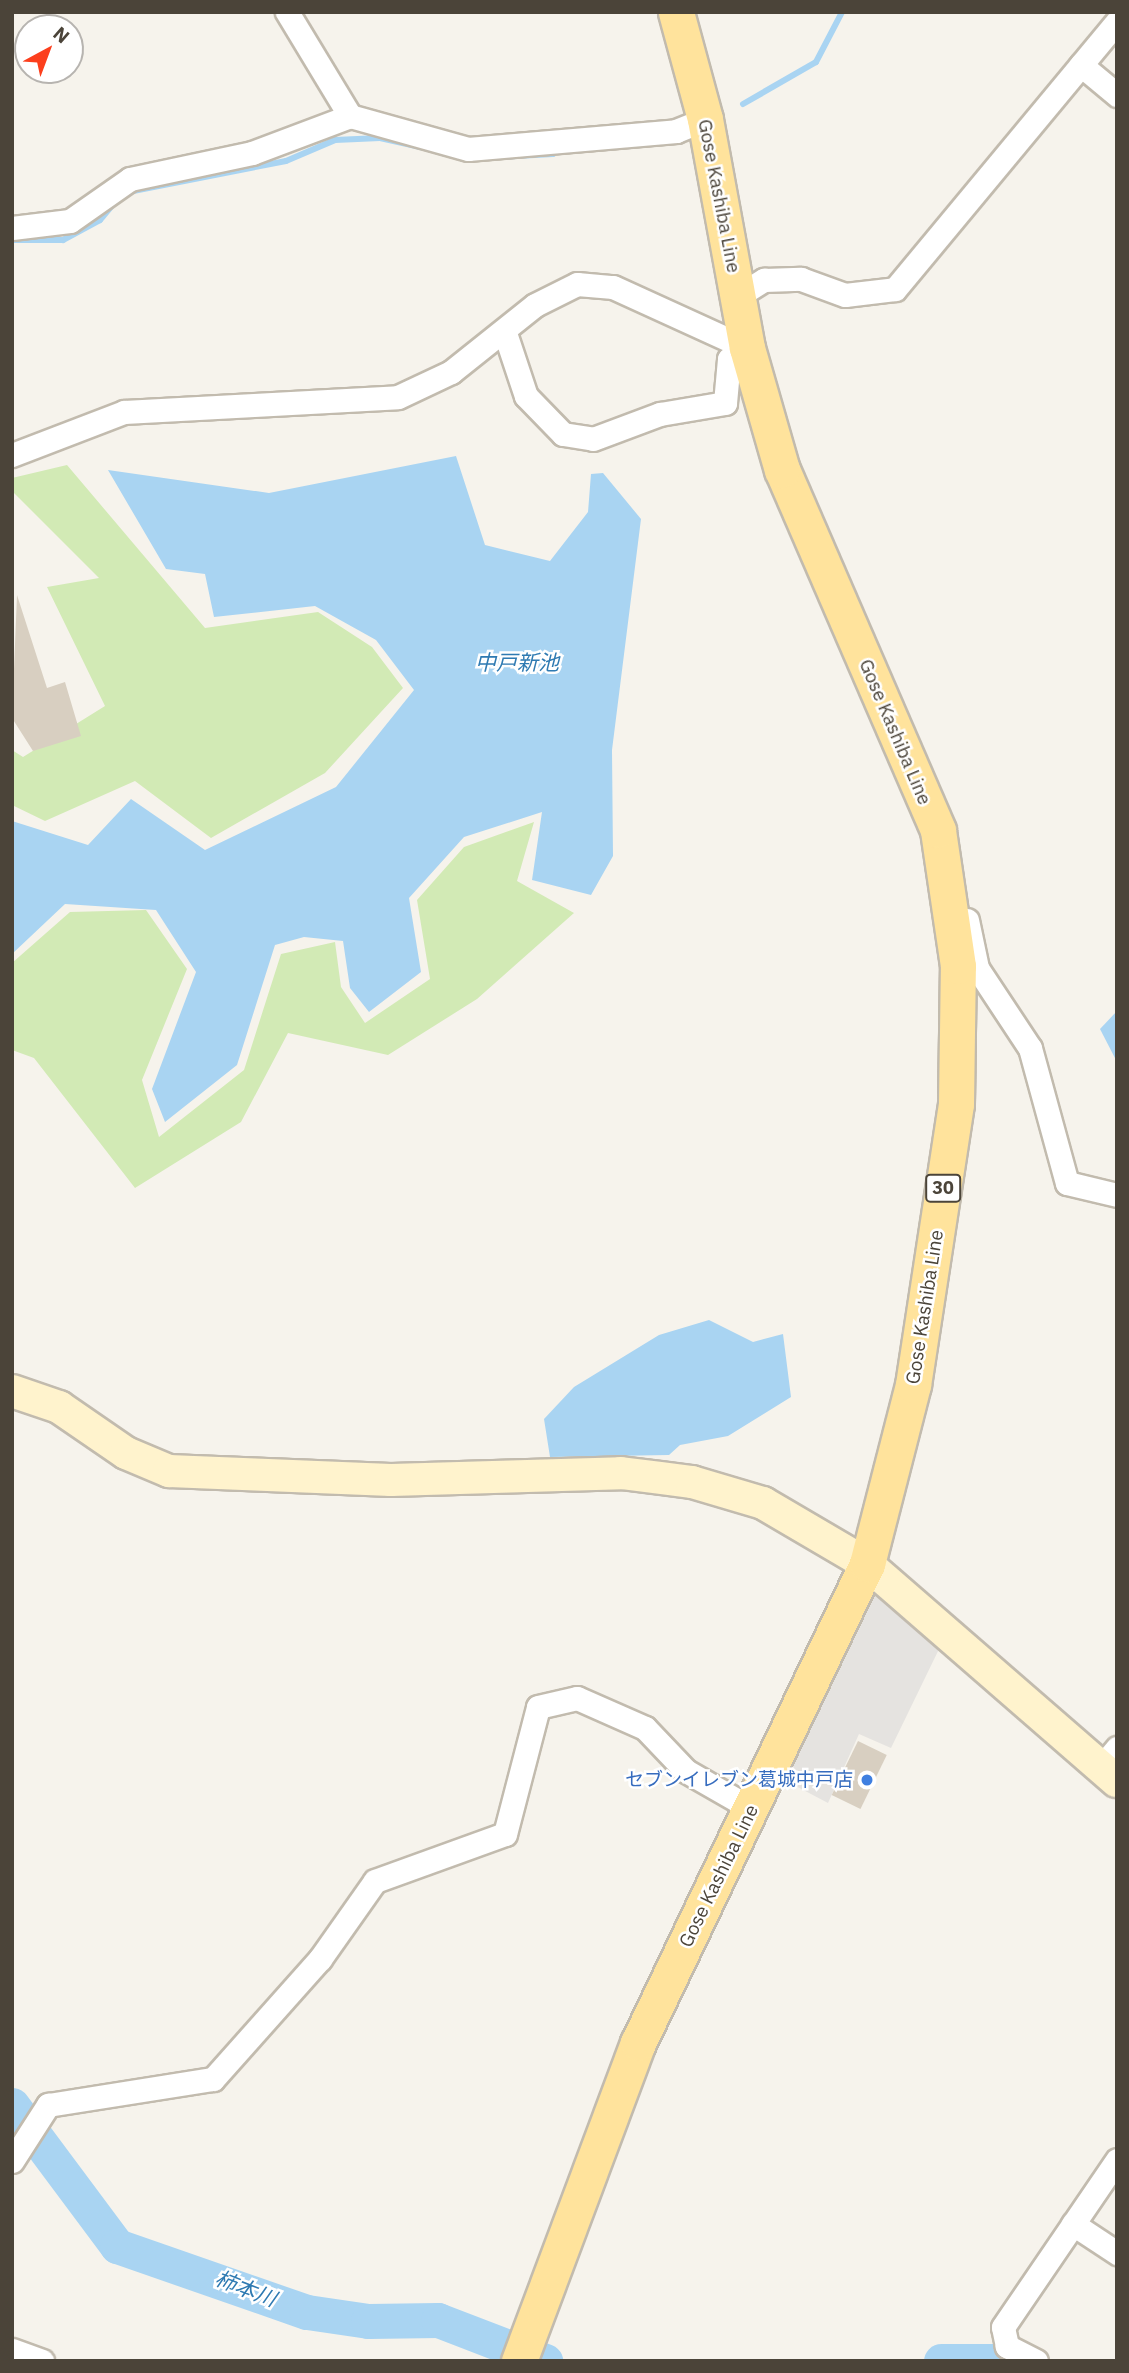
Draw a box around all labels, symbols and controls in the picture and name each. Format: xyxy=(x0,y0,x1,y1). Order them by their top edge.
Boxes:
north arrow xyxy=(14,14,84,84)
text: N xyxy=(48,21,75,48)
street label: Gose Kashiba Line xyxy=(693,117,745,275)
water label: 中戸新池 xyxy=(475,649,559,675)
street label: Gose Kashiba Line xyxy=(854,656,936,808)
road number: 30 xyxy=(924,1174,962,1203)
street label: Gose Kashiba Line xyxy=(902,1228,948,1386)
place label: セブンイレブン葛城中戸店 xyxy=(625,1769,853,1791)
marker: セブンイレブン葛城中戸店 xyxy=(859,1772,875,1788)
street label: Gose Kashiba Line xyxy=(675,1801,763,1951)
water label: 柿本川 xyxy=(212,2265,280,2311)

